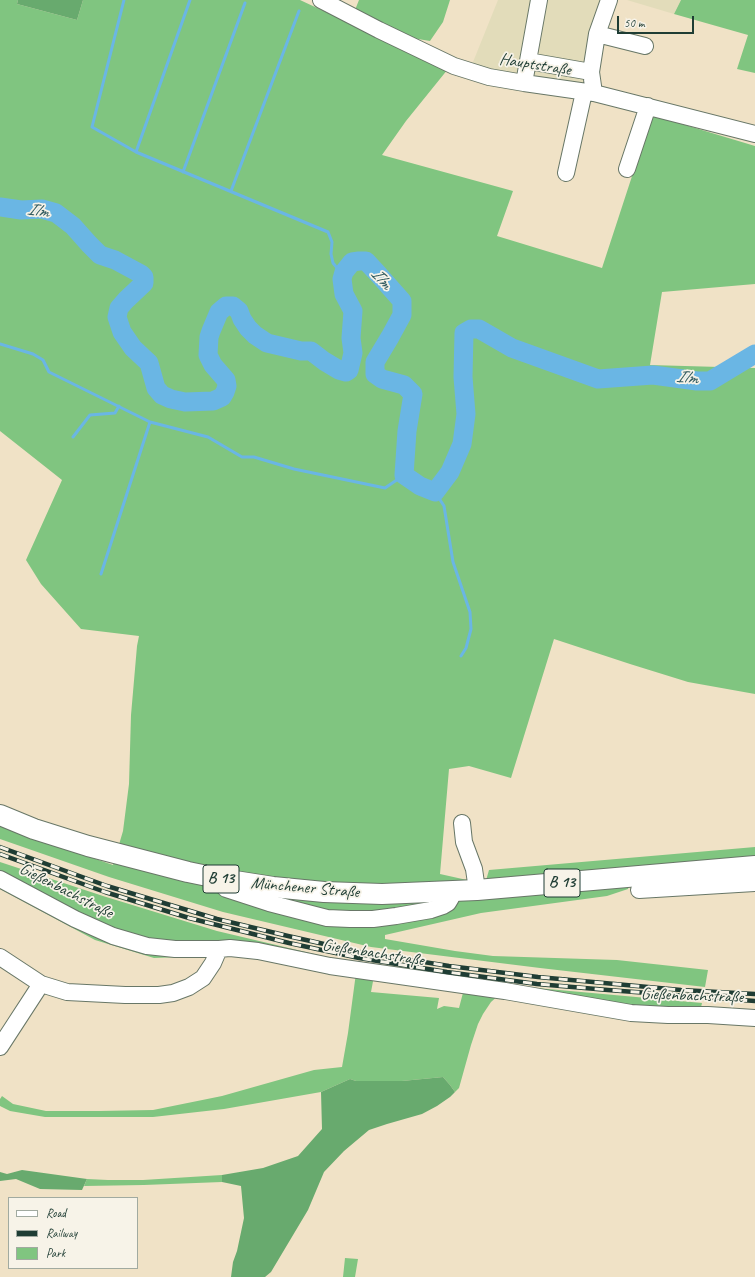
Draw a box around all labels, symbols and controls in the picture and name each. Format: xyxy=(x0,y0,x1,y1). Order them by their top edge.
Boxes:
scale bar xyxy=(619,8,696,34)
text: 50 m xyxy=(624,15,644,31)
street label: Hauptstraße xyxy=(498,49,572,81)
water label: Ilm xyxy=(26,199,50,223)
water label: Ilm xyxy=(366,264,396,294)
water label: Ilm xyxy=(675,366,699,390)
street label: Gießenbachstraße xyxy=(16,859,116,923)
road number: B 13 xyxy=(203,865,239,893)
road number: B 13 xyxy=(544,869,580,897)
street label: Münchener Straße xyxy=(250,873,360,903)
street label: Gießenbachstraße xyxy=(321,935,425,971)
street label: Gießenbachstraße xyxy=(641,984,743,1008)
legend xyxy=(8,1197,138,1269)
text: Road xyxy=(46,1205,66,1221)
text: Railway xyxy=(46,1225,77,1241)
text: Park xyxy=(46,1245,65,1261)

